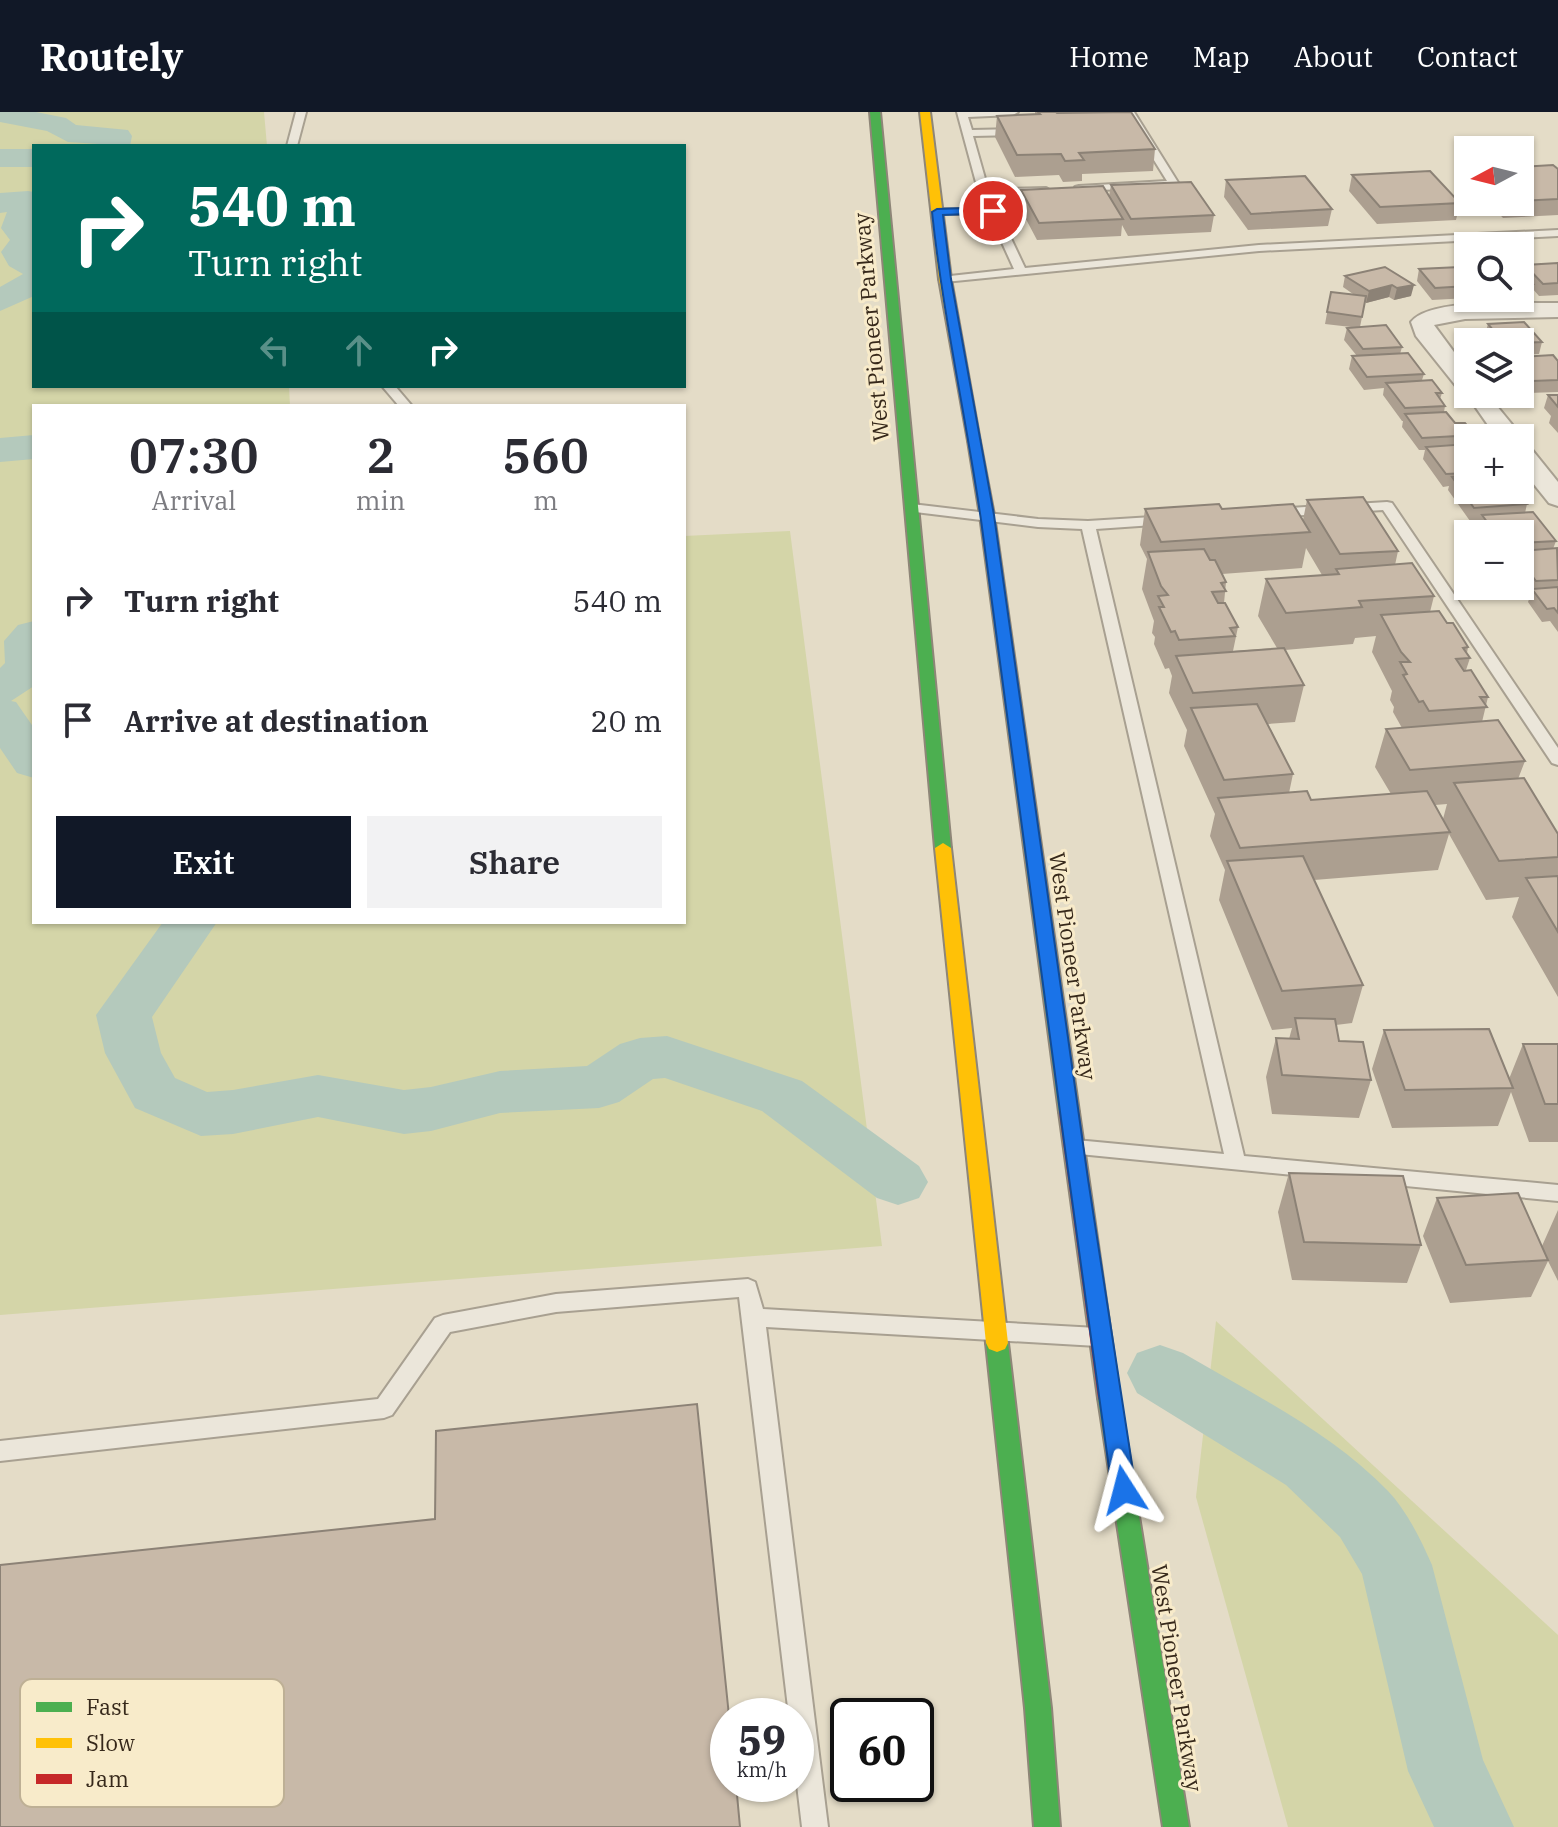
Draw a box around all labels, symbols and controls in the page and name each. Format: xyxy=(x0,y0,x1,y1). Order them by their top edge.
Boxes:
text: Routely xyxy=(40,32,183,81)
text: Home xyxy=(1069,38,1149,75)
text: Map xyxy=(1193,38,1250,75)
text: About xyxy=(1294,38,1373,75)
text: Contact xyxy=(1417,38,1518,75)
north arrow xyxy=(1454,136,1534,216)
map controls xyxy=(1454,136,1534,600)
text: 540 m xyxy=(188,169,356,241)
icon: right xyxy=(56,176,160,280)
pin xyxy=(959,177,1027,245)
icon: arrive xyxy=(971,189,1015,233)
street label: West Pioneer Parkway xyxy=(846,211,895,443)
button: search xyxy=(1454,232,1534,312)
text: Turn right xyxy=(188,239,362,286)
icon: left xyxy=(253,328,297,372)
icon: ahead xyxy=(337,328,381,372)
icon: right xyxy=(421,328,465,372)
button: layers xyxy=(1454,328,1534,408)
text: 07:30 xyxy=(129,424,259,486)
text: 2 xyxy=(366,424,395,486)
text: 560 xyxy=(502,424,589,486)
button: + xyxy=(1454,424,1534,504)
text: Arrival xyxy=(152,483,236,517)
text: min xyxy=(356,483,405,517)
text: m xyxy=(533,483,558,517)
button: − xyxy=(1454,520,1534,600)
icon: right xyxy=(56,578,100,622)
text: Turn right xyxy=(124,581,279,620)
text: 540 m xyxy=(572,581,662,620)
icon: arrive xyxy=(56,698,100,742)
text: Arrive at destination xyxy=(124,701,429,740)
text: 20 m xyxy=(590,701,662,740)
button: Exit xyxy=(56,816,351,908)
button: Share xyxy=(367,816,662,908)
street label: West Pioneer Parkway xyxy=(1043,850,1104,1082)
position arrow xyxy=(1082,1448,1166,1532)
street label: West Pioneer Parkway xyxy=(1145,1562,1210,1794)
legend xyxy=(20,1679,284,1807)
text: Fast xyxy=(86,1692,129,1721)
speed limit sign: 60 xyxy=(830,1698,934,1802)
text: 59 xyxy=(738,1714,786,1766)
text: Slow xyxy=(86,1728,135,1757)
text: km/h xyxy=(737,1756,787,1783)
text: Jam xyxy=(86,1764,129,1793)

